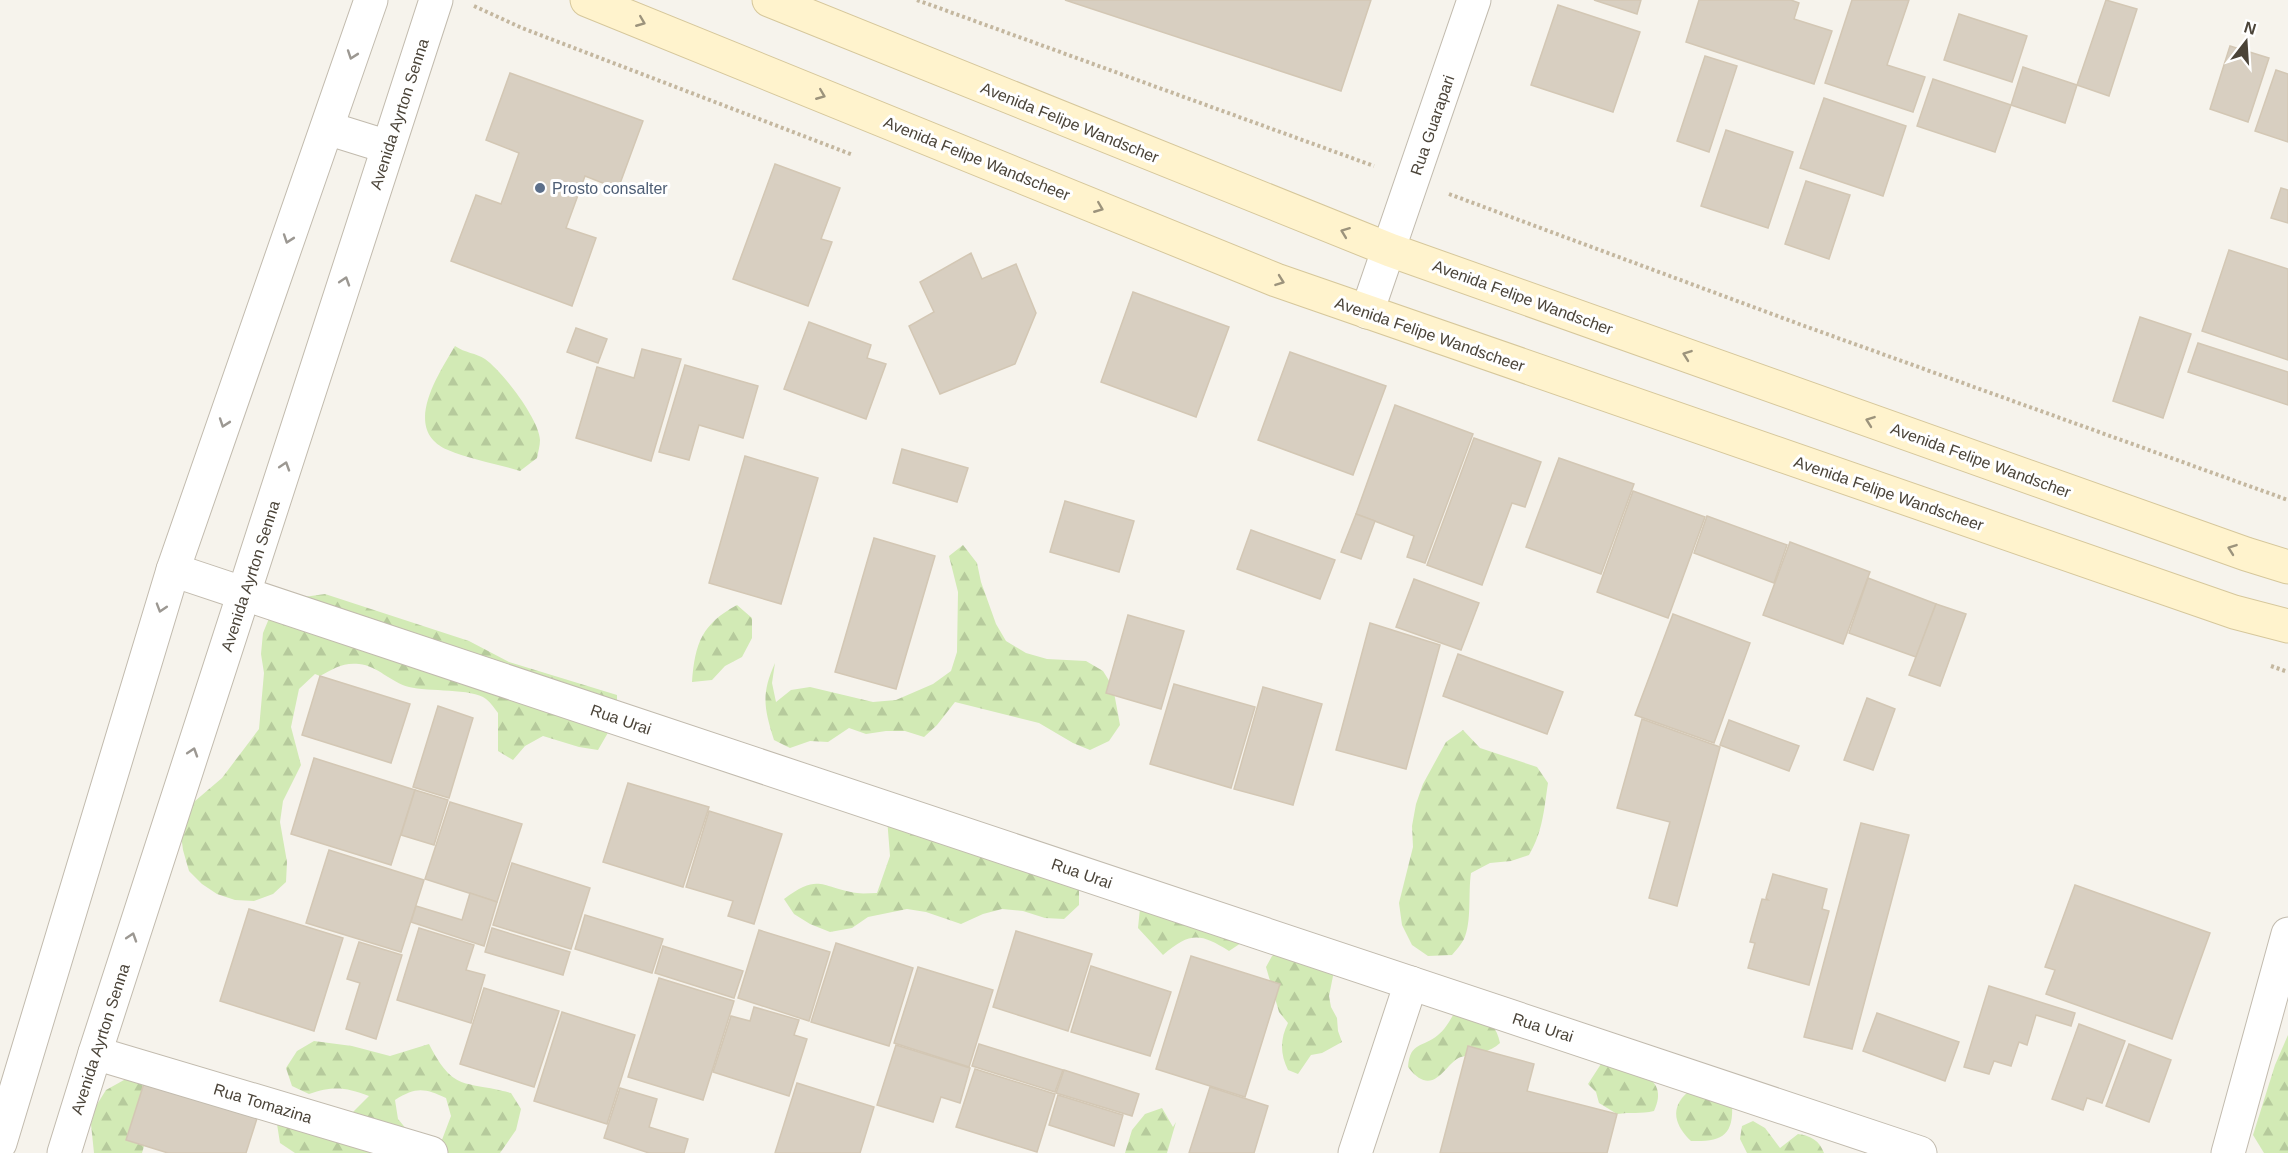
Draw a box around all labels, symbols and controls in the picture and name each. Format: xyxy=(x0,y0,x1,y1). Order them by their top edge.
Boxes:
north arrow xyxy=(2216,12,2276,72)
one-way arrow xyxy=(635,15,646,27)
text: N xyxy=(2242,18,2258,38)
street label: Avenida Ayrton Senna xyxy=(367,36,432,192)
one-way arrow xyxy=(347,49,359,60)
street label: Rua Guarapari xyxy=(1407,73,1458,178)
street label: Avenida Felipe Wandscher xyxy=(978,79,1162,166)
one-way arrow xyxy=(815,88,826,100)
street label: Avenida Felipe Wandscheer xyxy=(881,113,1073,204)
place label: Prosto consalter xyxy=(552,180,668,197)
marker: Prosto consalter xyxy=(533,181,547,195)
one-way arrow xyxy=(1093,201,1104,213)
one-way arrow xyxy=(1341,227,1352,239)
one-way arrow xyxy=(283,233,296,244)
street label: Avenida Felipe Wandscher xyxy=(1430,257,1616,338)
one-way arrow xyxy=(1274,274,1285,286)
one-way arrow xyxy=(338,276,350,287)
street label: Avenida Felipe Wandscheer xyxy=(1333,294,1527,375)
one-way arrow xyxy=(1682,350,1693,363)
one-way arrow xyxy=(1866,415,1876,428)
one-way arrow xyxy=(218,418,231,428)
street label: Avenida Felipe Wandscher xyxy=(1888,420,2074,501)
street label: Avenida Felipe Wandscheer xyxy=(1792,453,1986,534)
one-way arrow xyxy=(278,461,291,472)
street label: Avenida Ayrton Senna xyxy=(218,498,283,654)
one-way arrow xyxy=(2227,544,2238,557)
one-way arrow xyxy=(156,602,168,613)
street label: Rua Urai xyxy=(588,701,653,738)
one-way arrow xyxy=(186,747,198,758)
street label: Rua Urai xyxy=(1049,855,1114,892)
one-way arrow xyxy=(125,932,138,943)
street label: Avenida Ayrton Senna xyxy=(68,961,133,1117)
street label: Rua Urai xyxy=(1510,1010,1575,1045)
street label: Rua Tomazina xyxy=(212,1080,314,1127)

